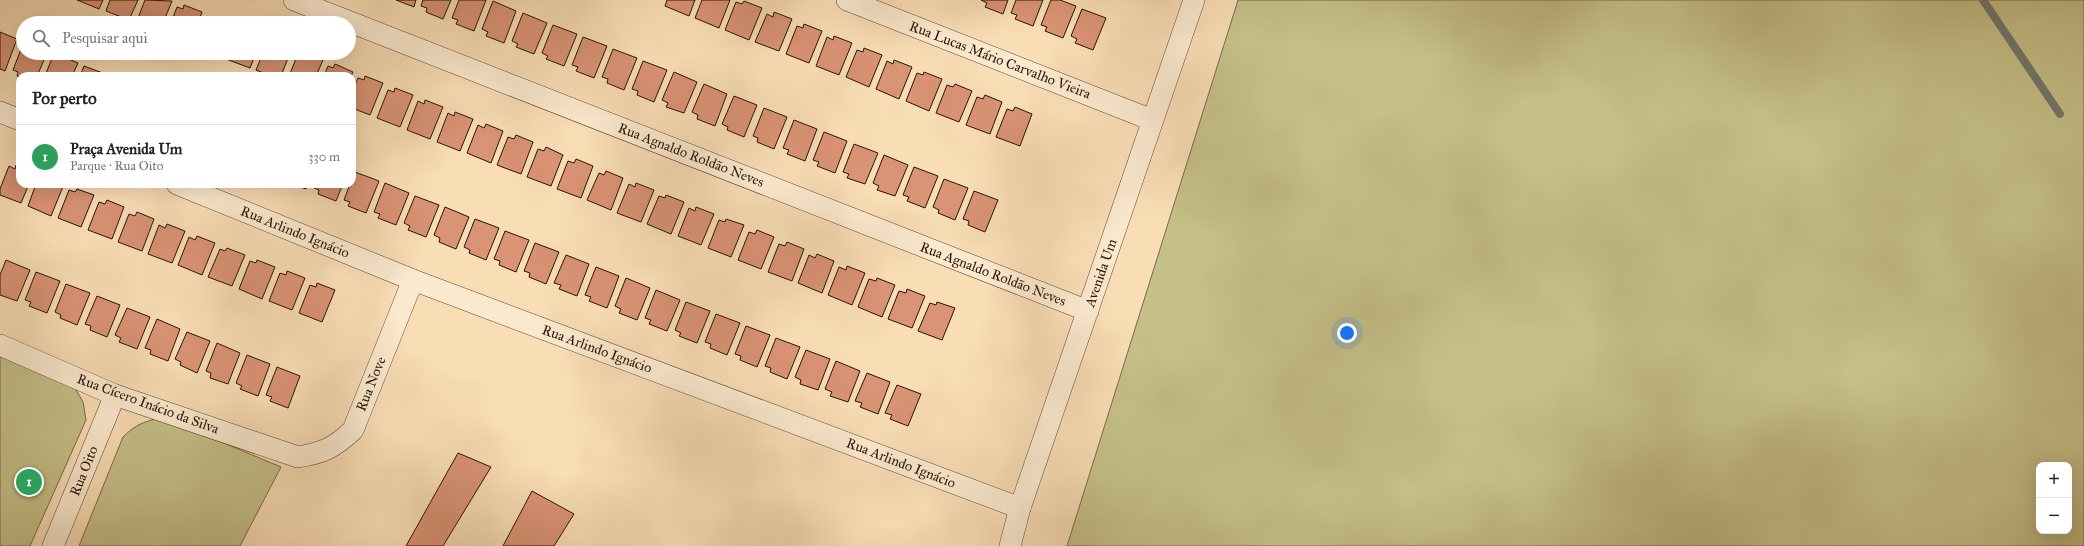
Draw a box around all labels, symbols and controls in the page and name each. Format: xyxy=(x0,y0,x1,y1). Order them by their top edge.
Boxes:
search box xyxy=(16,16,356,60)
street label: Rua Lucas Mário Carvalho Vieira xyxy=(907,17,1093,103)
icon: search xyxy=(30,27,52,49)
text: Pesquisar aqui xyxy=(62,29,148,47)
text: Por perto xyxy=(32,88,97,109)
street label: Rua Agnaldo Roldão Neves xyxy=(616,119,766,191)
text: Praça Avenida Um xyxy=(70,140,182,158)
text: 1 xyxy=(42,149,48,165)
text: 330 m xyxy=(308,149,340,165)
text: Parque · Rua Oito xyxy=(70,158,163,174)
street label: Rua Arlindo Ignácio xyxy=(238,202,352,262)
street label: Avenida Um xyxy=(1081,236,1121,310)
street label: Rua Agnaldo Roldão Neves xyxy=(918,238,1068,310)
street label: Rua Arlindo Ignácio xyxy=(540,321,654,377)
your location xyxy=(1337,323,1357,343)
street label: Rua Nove xyxy=(352,354,390,414)
street label: Rua Cícero Inácio da Silva xyxy=(75,370,221,438)
street label: Rua Arlindo Ignácio xyxy=(844,434,958,492)
street label: Rua Oito xyxy=(66,443,102,499)
map controls xyxy=(2036,462,2072,534)
button: + xyxy=(2036,462,2072,498)
pin: 1 xyxy=(16,467,42,497)
button: − xyxy=(2036,498,2072,534)

